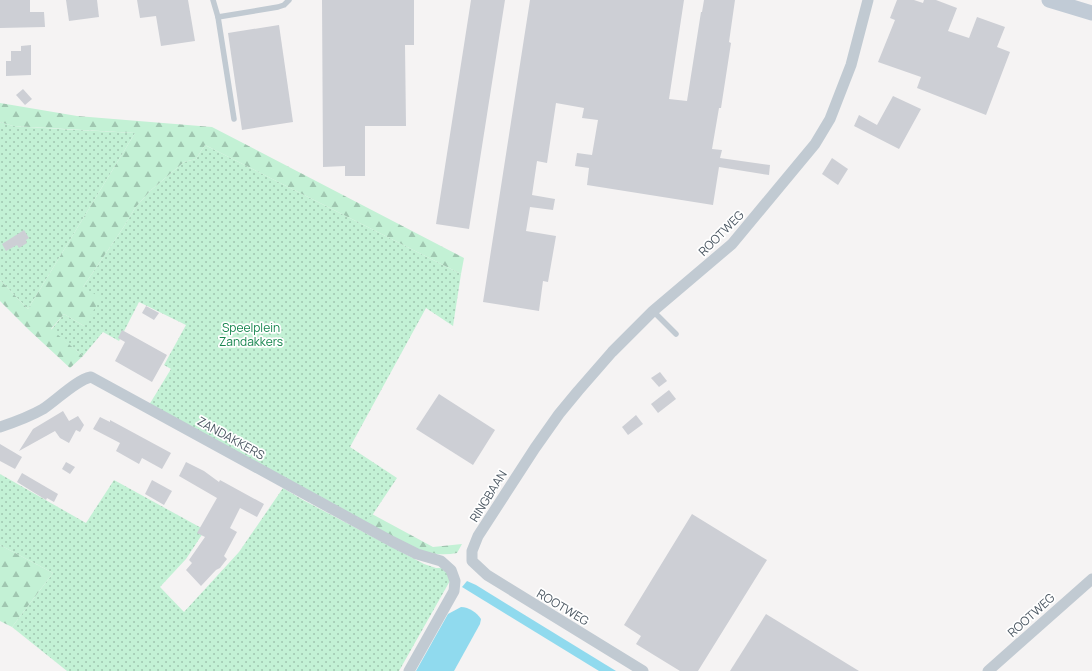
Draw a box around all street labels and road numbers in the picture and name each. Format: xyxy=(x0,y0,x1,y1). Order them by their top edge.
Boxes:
street label: ROOTWEG xyxy=(694,206,748,260)
street label: ZANDAKKERS xyxy=(194,412,268,464)
street label: RINGBAAN xyxy=(465,467,511,525)
street label: ROOTWEG xyxy=(534,585,593,630)
street label: ROOTWEG xyxy=(1004,589,1059,641)

